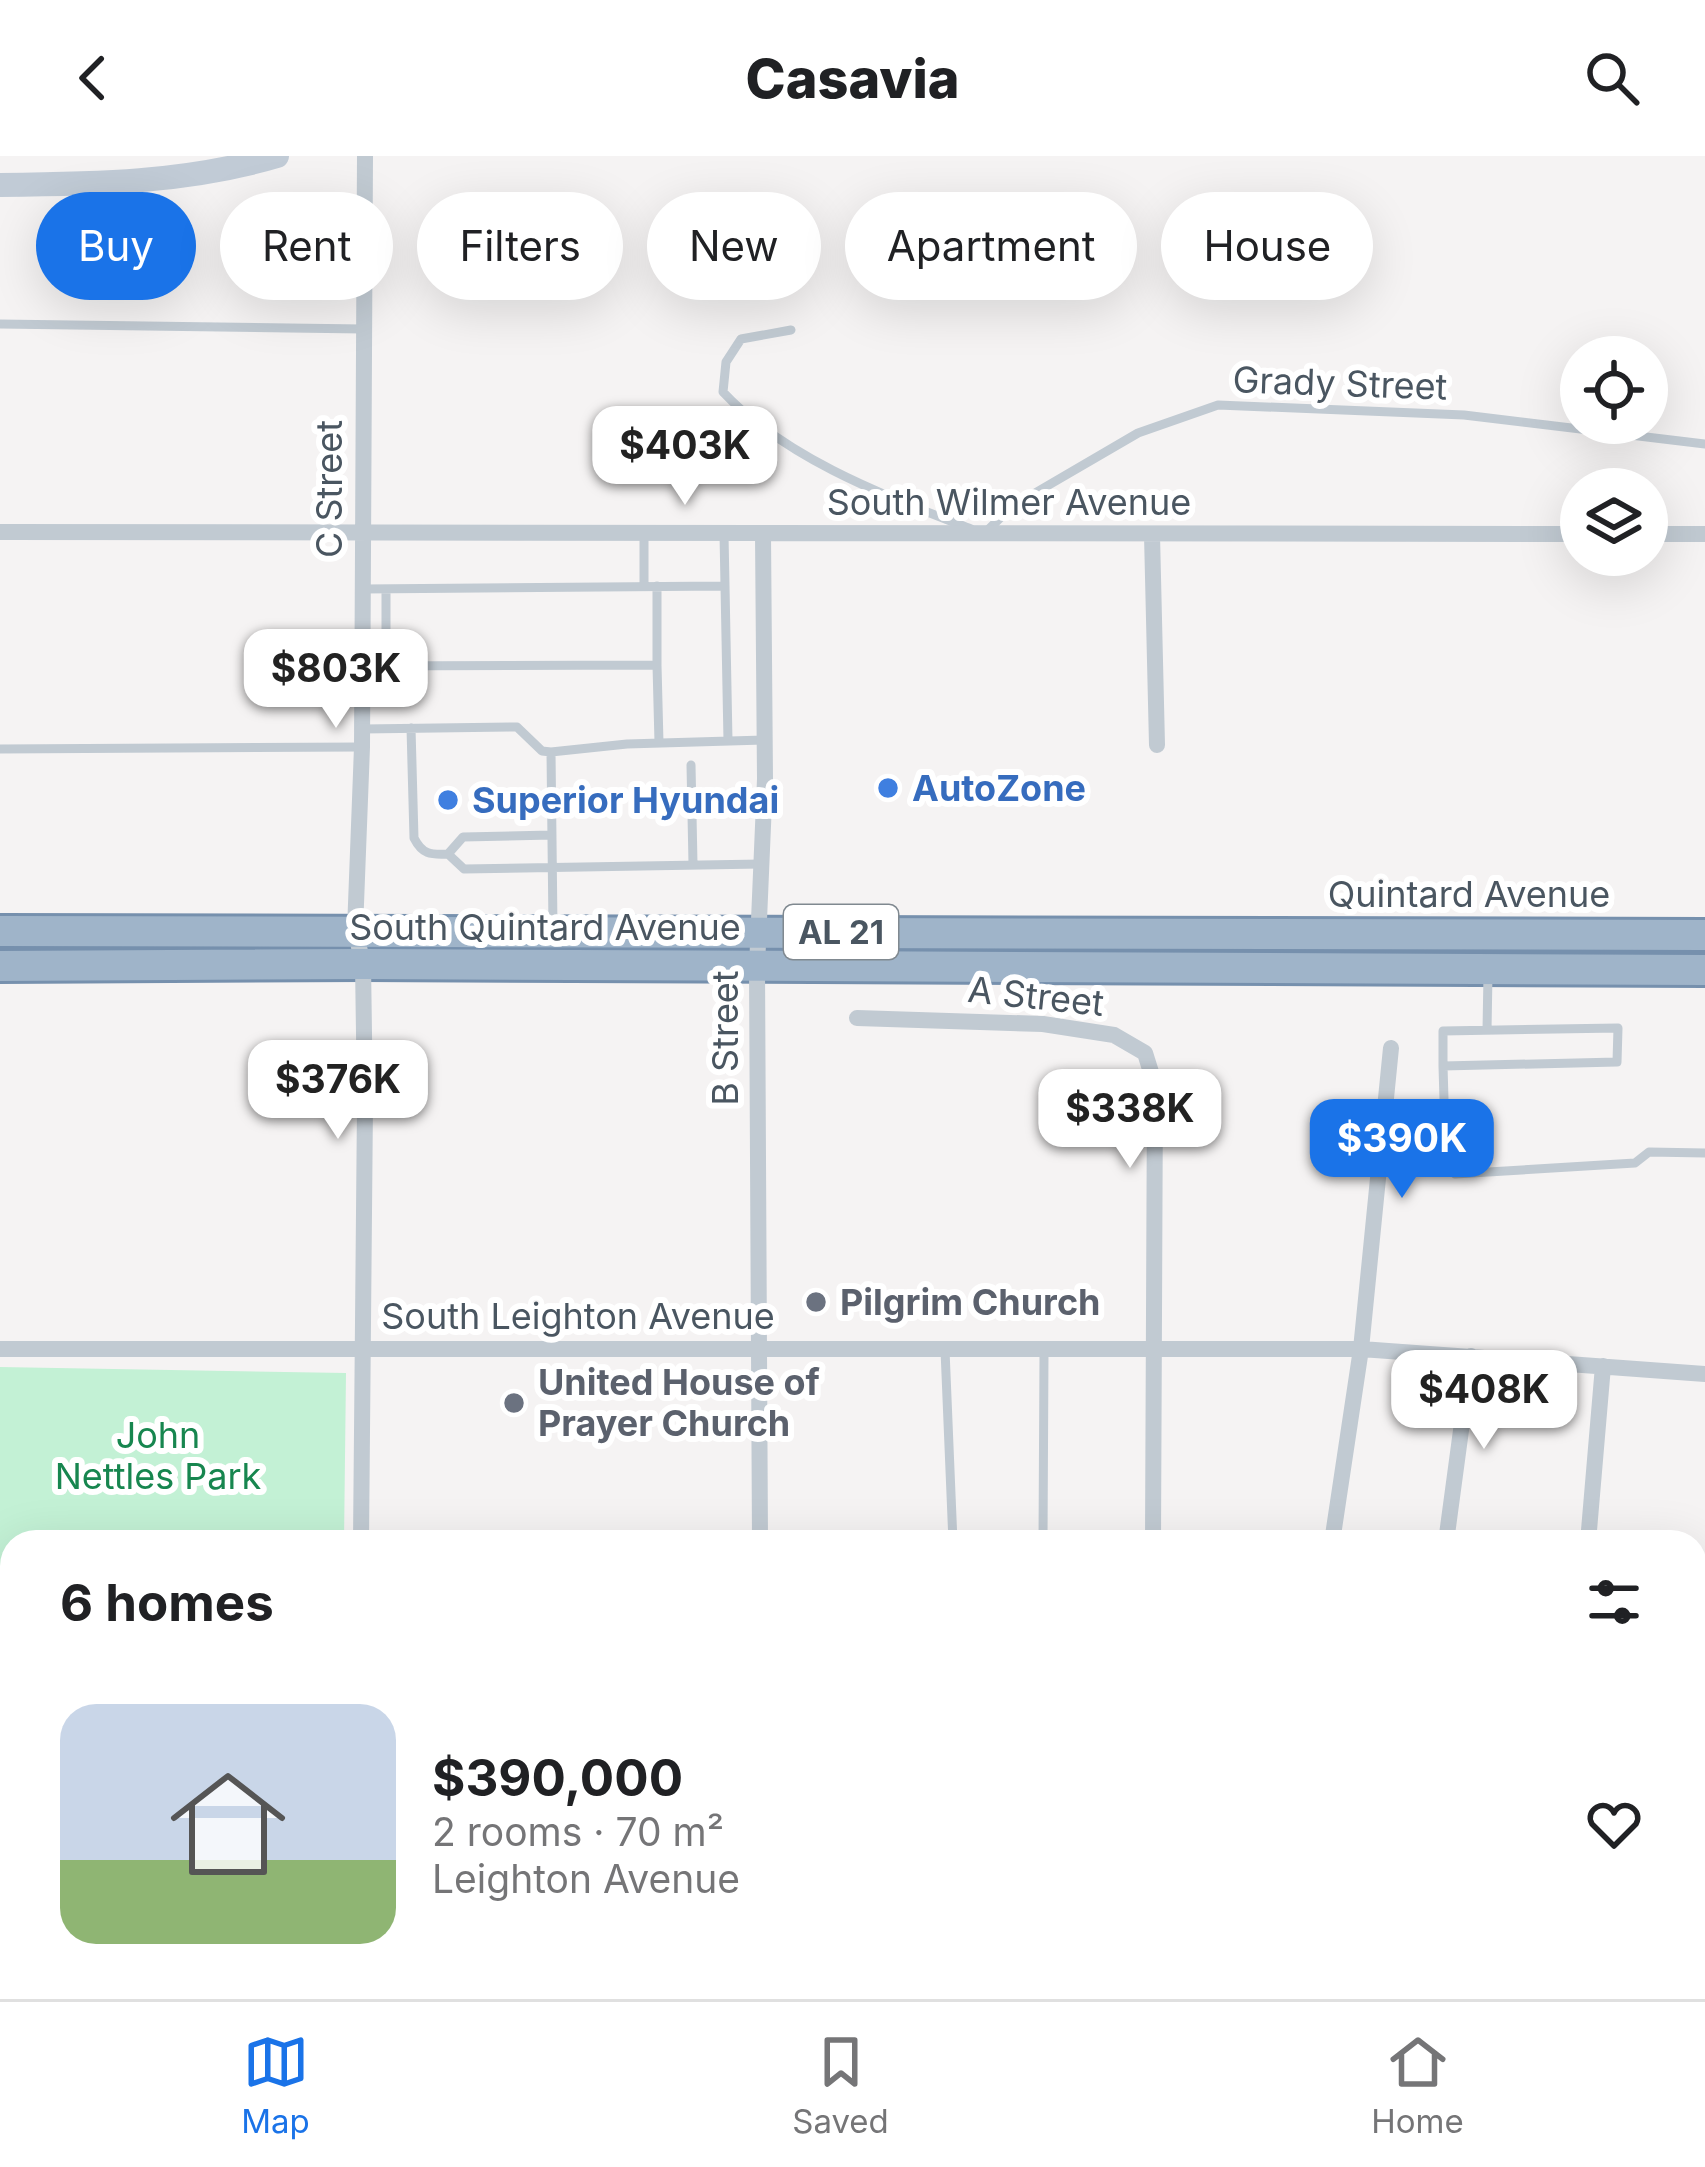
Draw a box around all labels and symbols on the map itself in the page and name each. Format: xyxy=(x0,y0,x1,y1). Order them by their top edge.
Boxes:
street label: Grady Street xyxy=(1232,357,1448,409)
pin: $403K xyxy=(601,406,769,508)
street label: C Street xyxy=(307,420,351,558)
street label: South Wilmer Avenue xyxy=(827,480,1191,524)
pin: $803K xyxy=(252,629,420,731)
place label: AutoZone xyxy=(912,766,1086,810)
marker: AutoZone xyxy=(875,775,901,801)
place label: Superior Hyundai xyxy=(472,778,779,822)
marker: Superior Hyundai xyxy=(435,787,461,813)
street label: Quintard Avenue xyxy=(1328,872,1610,916)
street label: South Quintard Avenue xyxy=(349,905,741,949)
road number: AL 21 xyxy=(784,905,898,959)
street label: A Street xyxy=(966,967,1106,1025)
street label: B Street xyxy=(703,970,747,1106)
pin: $376K xyxy=(254,1040,422,1142)
pin: $338K xyxy=(1046,1069,1214,1171)
pin: $390K xyxy=(1318,1099,1486,1201)
place label: Pilgrim Church xyxy=(840,1280,1100,1324)
marker: Pilgrim Church xyxy=(803,1289,829,1315)
street label: South Leighton Avenue xyxy=(381,1294,775,1338)
pin: $408K xyxy=(1400,1350,1568,1452)
place label: United House of Prayer Church xyxy=(538,1360,820,1445)
marker: United House of Prayer Church xyxy=(501,1390,527,1416)
park label: John Nettles Park xyxy=(55,1413,262,1498)

